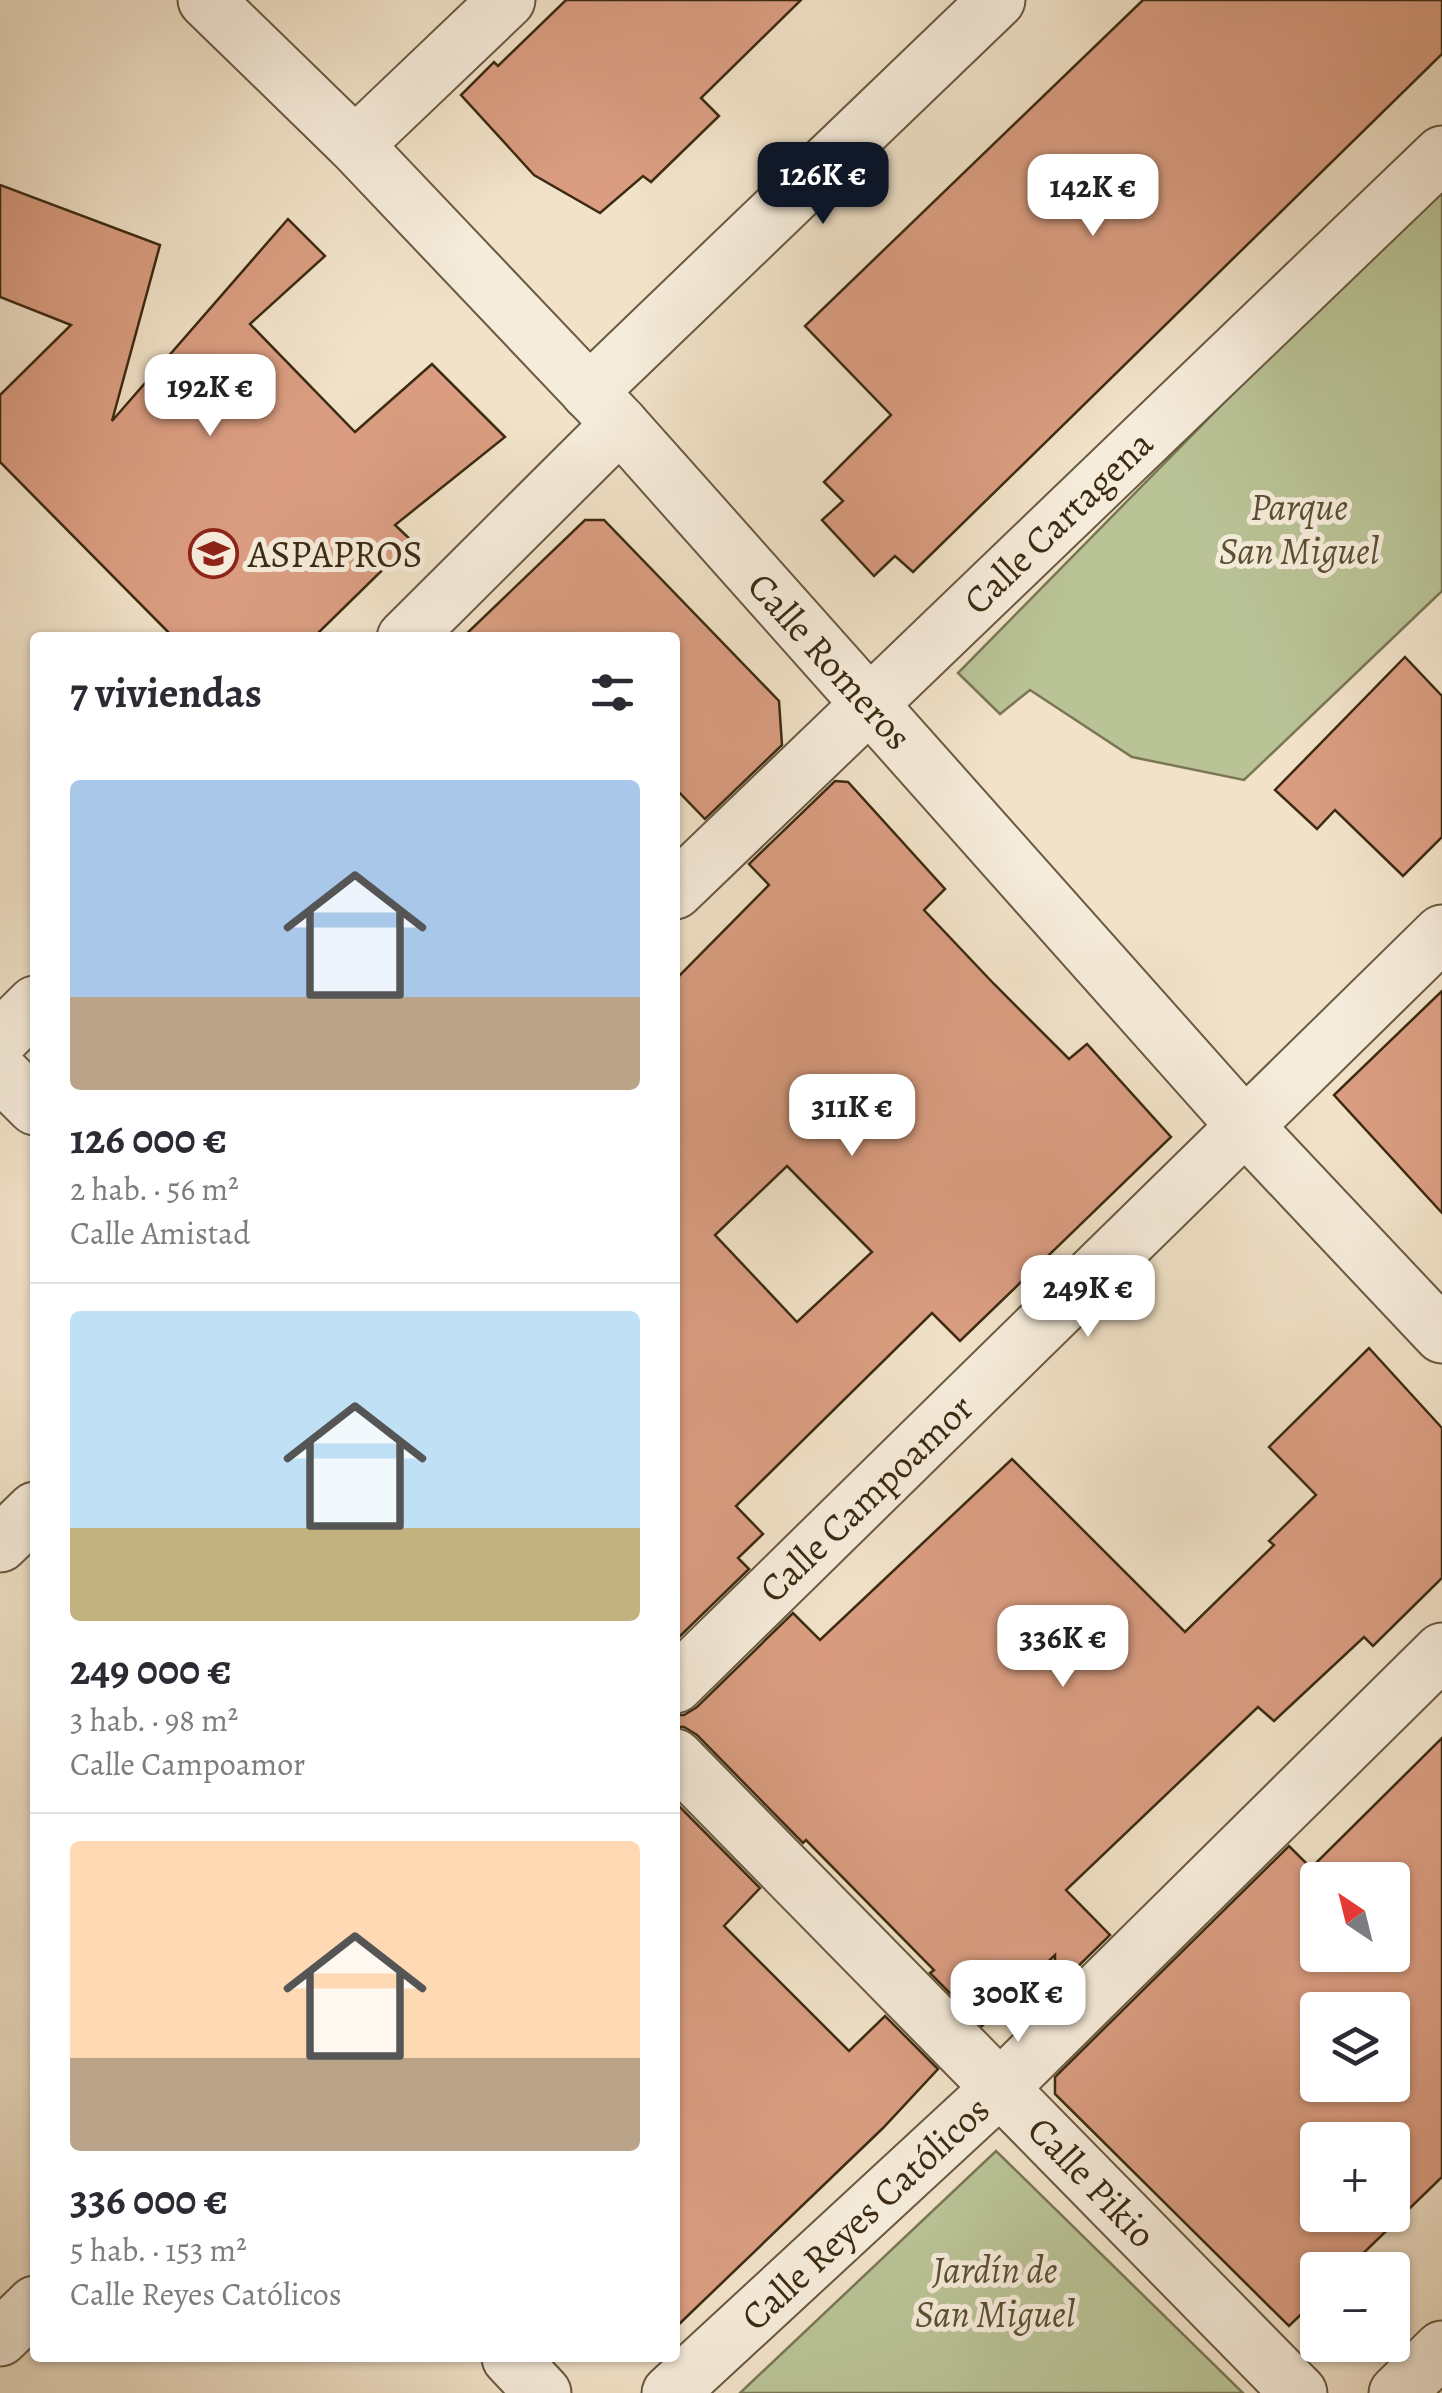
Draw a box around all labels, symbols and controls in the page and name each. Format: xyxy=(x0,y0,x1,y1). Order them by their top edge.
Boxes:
pin: 126K € xyxy=(742,142,904,227)
text: 126K € xyxy=(780,152,866,196)
pin: 142K € xyxy=(1012,154,1174,239)
text: 142K € xyxy=(1050,164,1136,208)
pin: 192K € xyxy=(129,354,291,439)
text: 192K € xyxy=(167,364,253,408)
street label: Calle Cartagena xyxy=(952,418,1165,626)
park label: Parque San Miguel xyxy=(1219,481,1380,577)
school or university icon: ASPAPROS xyxy=(187,528,239,580)
place label: ASPAPROS xyxy=(247,528,423,580)
street label: Calle Romeros xyxy=(736,561,924,761)
text: 7 viviendas xyxy=(70,664,262,721)
icon: filters xyxy=(585,665,640,720)
icon: home xyxy=(265,845,445,1025)
pin: 311K € xyxy=(771,1074,933,1159)
text: 311K € xyxy=(811,1084,893,1128)
text: 126 000 € xyxy=(70,1110,227,1167)
text: 2 hab. · 56 m² xyxy=(70,1167,239,1211)
text: Calle Amistad xyxy=(70,1211,250,1255)
pin: 249K € xyxy=(1007,1255,1169,1340)
text: 249K € xyxy=(1043,1265,1133,1309)
icon: home xyxy=(265,1376,445,1556)
street label: Calle Campoamor xyxy=(747,1382,985,1614)
pin: 336K € xyxy=(982,1605,1144,1690)
text: 336K € xyxy=(1019,1615,1107,1659)
text: 249 000 € xyxy=(70,1641,232,1698)
text: 3 hab. · 98 m² xyxy=(70,1698,238,1742)
text: Calle Campoamor xyxy=(70,1742,305,1786)
north arrow xyxy=(1300,1862,1410,1972)
map controls xyxy=(1300,1862,1410,2362)
icon: home xyxy=(265,1906,445,2086)
pin: 300K € xyxy=(937,1960,1099,2045)
text: 300K € xyxy=(973,1970,1063,2014)
button: layers xyxy=(1300,1992,1410,2102)
street label: Calle Reyes Católicos xyxy=(729,2084,1001,2342)
street label: Calle Pikio xyxy=(1016,2105,1168,2259)
button: + xyxy=(1300,2122,1410,2232)
text: 336 000 € xyxy=(70,2171,228,2228)
text: 5 hab. · 153 m² xyxy=(70,2228,247,2272)
park label: Jardín de San Miguel xyxy=(915,2244,1076,2340)
button: − xyxy=(1300,2252,1410,2362)
text: Calle Reyes Católicos xyxy=(70,2272,342,2316)

